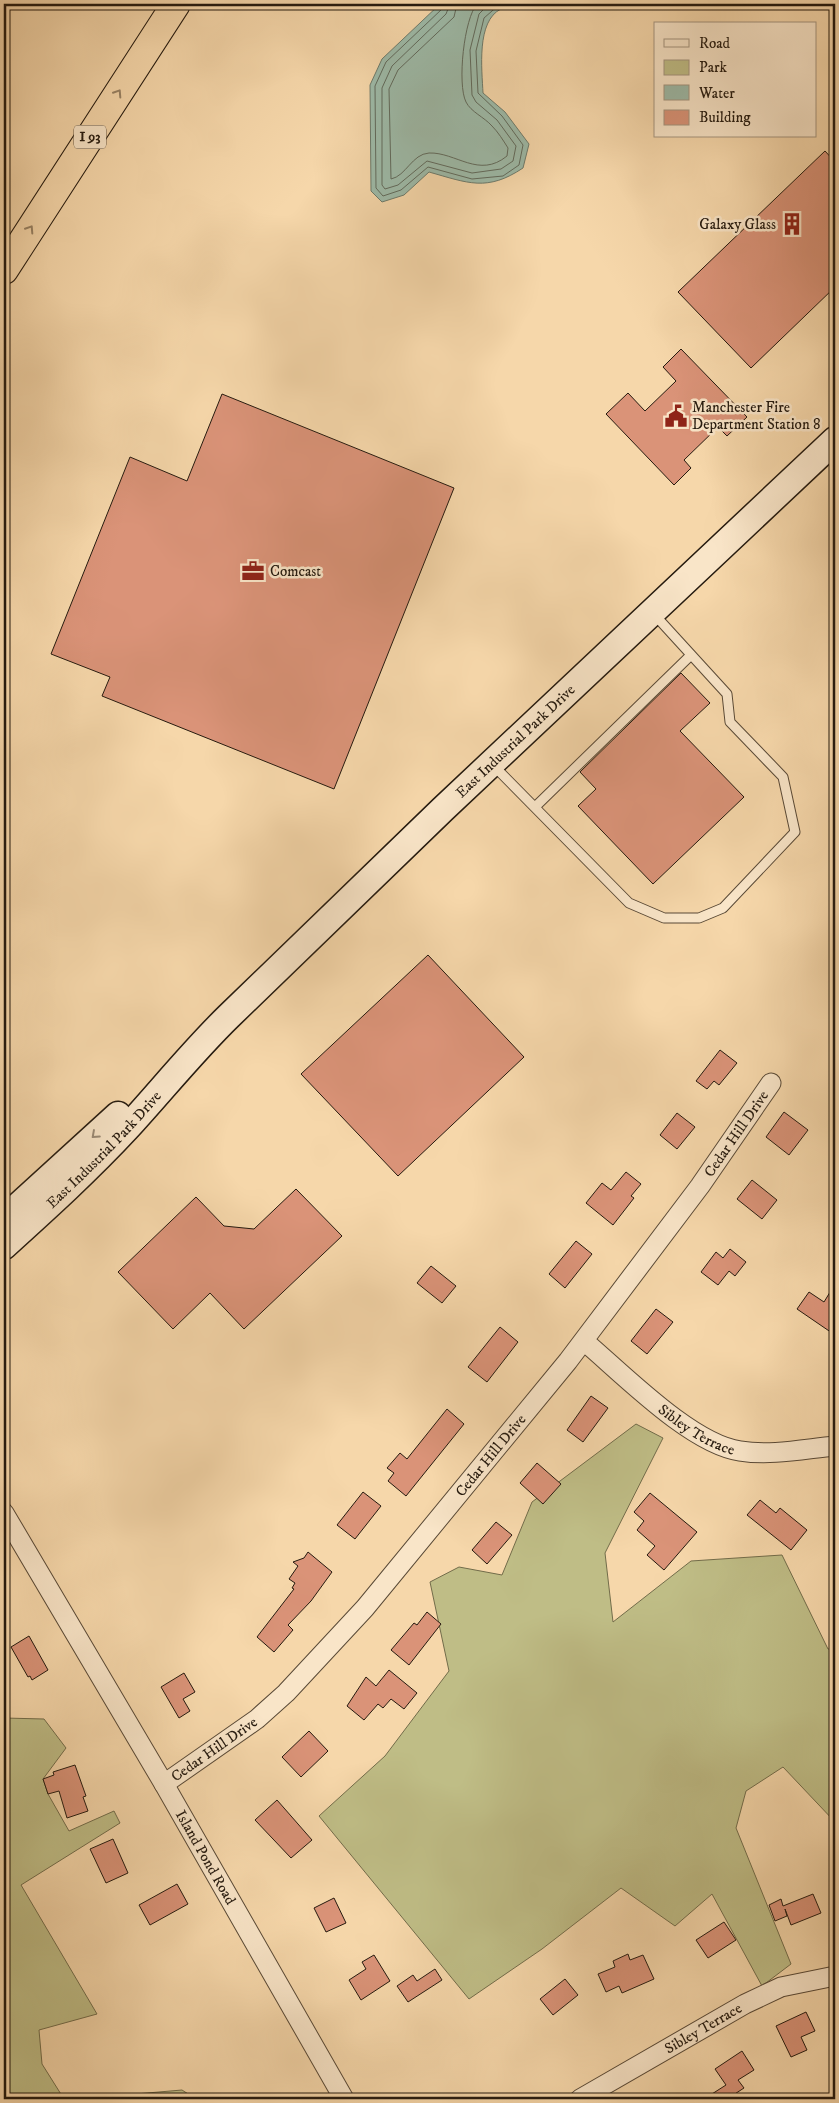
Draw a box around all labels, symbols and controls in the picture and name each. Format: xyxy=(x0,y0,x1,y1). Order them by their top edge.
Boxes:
legend xyxy=(654,22,816,138)
text: Road xyxy=(699,34,731,53)
text: Park xyxy=(699,58,728,77)
text: Water xyxy=(698,84,735,103)
one-way arrow xyxy=(112,89,122,98)
text: Building xyxy=(699,108,751,127)
road number: I 93 xyxy=(74,125,106,148)
building icon: Galaxy Glass xyxy=(779,211,805,237)
place label: Galaxy Glass xyxy=(699,215,776,234)
one-way arrow xyxy=(24,225,33,235)
place label: Manchester Fire Department Station 8 xyxy=(692,398,820,434)
public building icon: Manchester Fire Department Station 8 xyxy=(663,403,689,429)
office icon: Comcast xyxy=(240,558,266,584)
place label: Comcast xyxy=(270,562,321,581)
street label: East Industrial Park Drive xyxy=(452,680,579,802)
street label: East Industrial Park Drive xyxy=(42,1087,165,1212)
street label: Cedar Hill Drive xyxy=(700,1087,773,1181)
one-way arrow xyxy=(92,1129,101,1138)
street label: Sibley Terrace xyxy=(654,1400,737,1459)
street label: Cedar Hill Drive xyxy=(451,1410,530,1500)
street label: Cedar Hill Drive xyxy=(167,1712,261,1786)
street label: Island Pond Road xyxy=(171,1806,241,1908)
street label: Sibley Terrace xyxy=(661,1998,745,2058)

